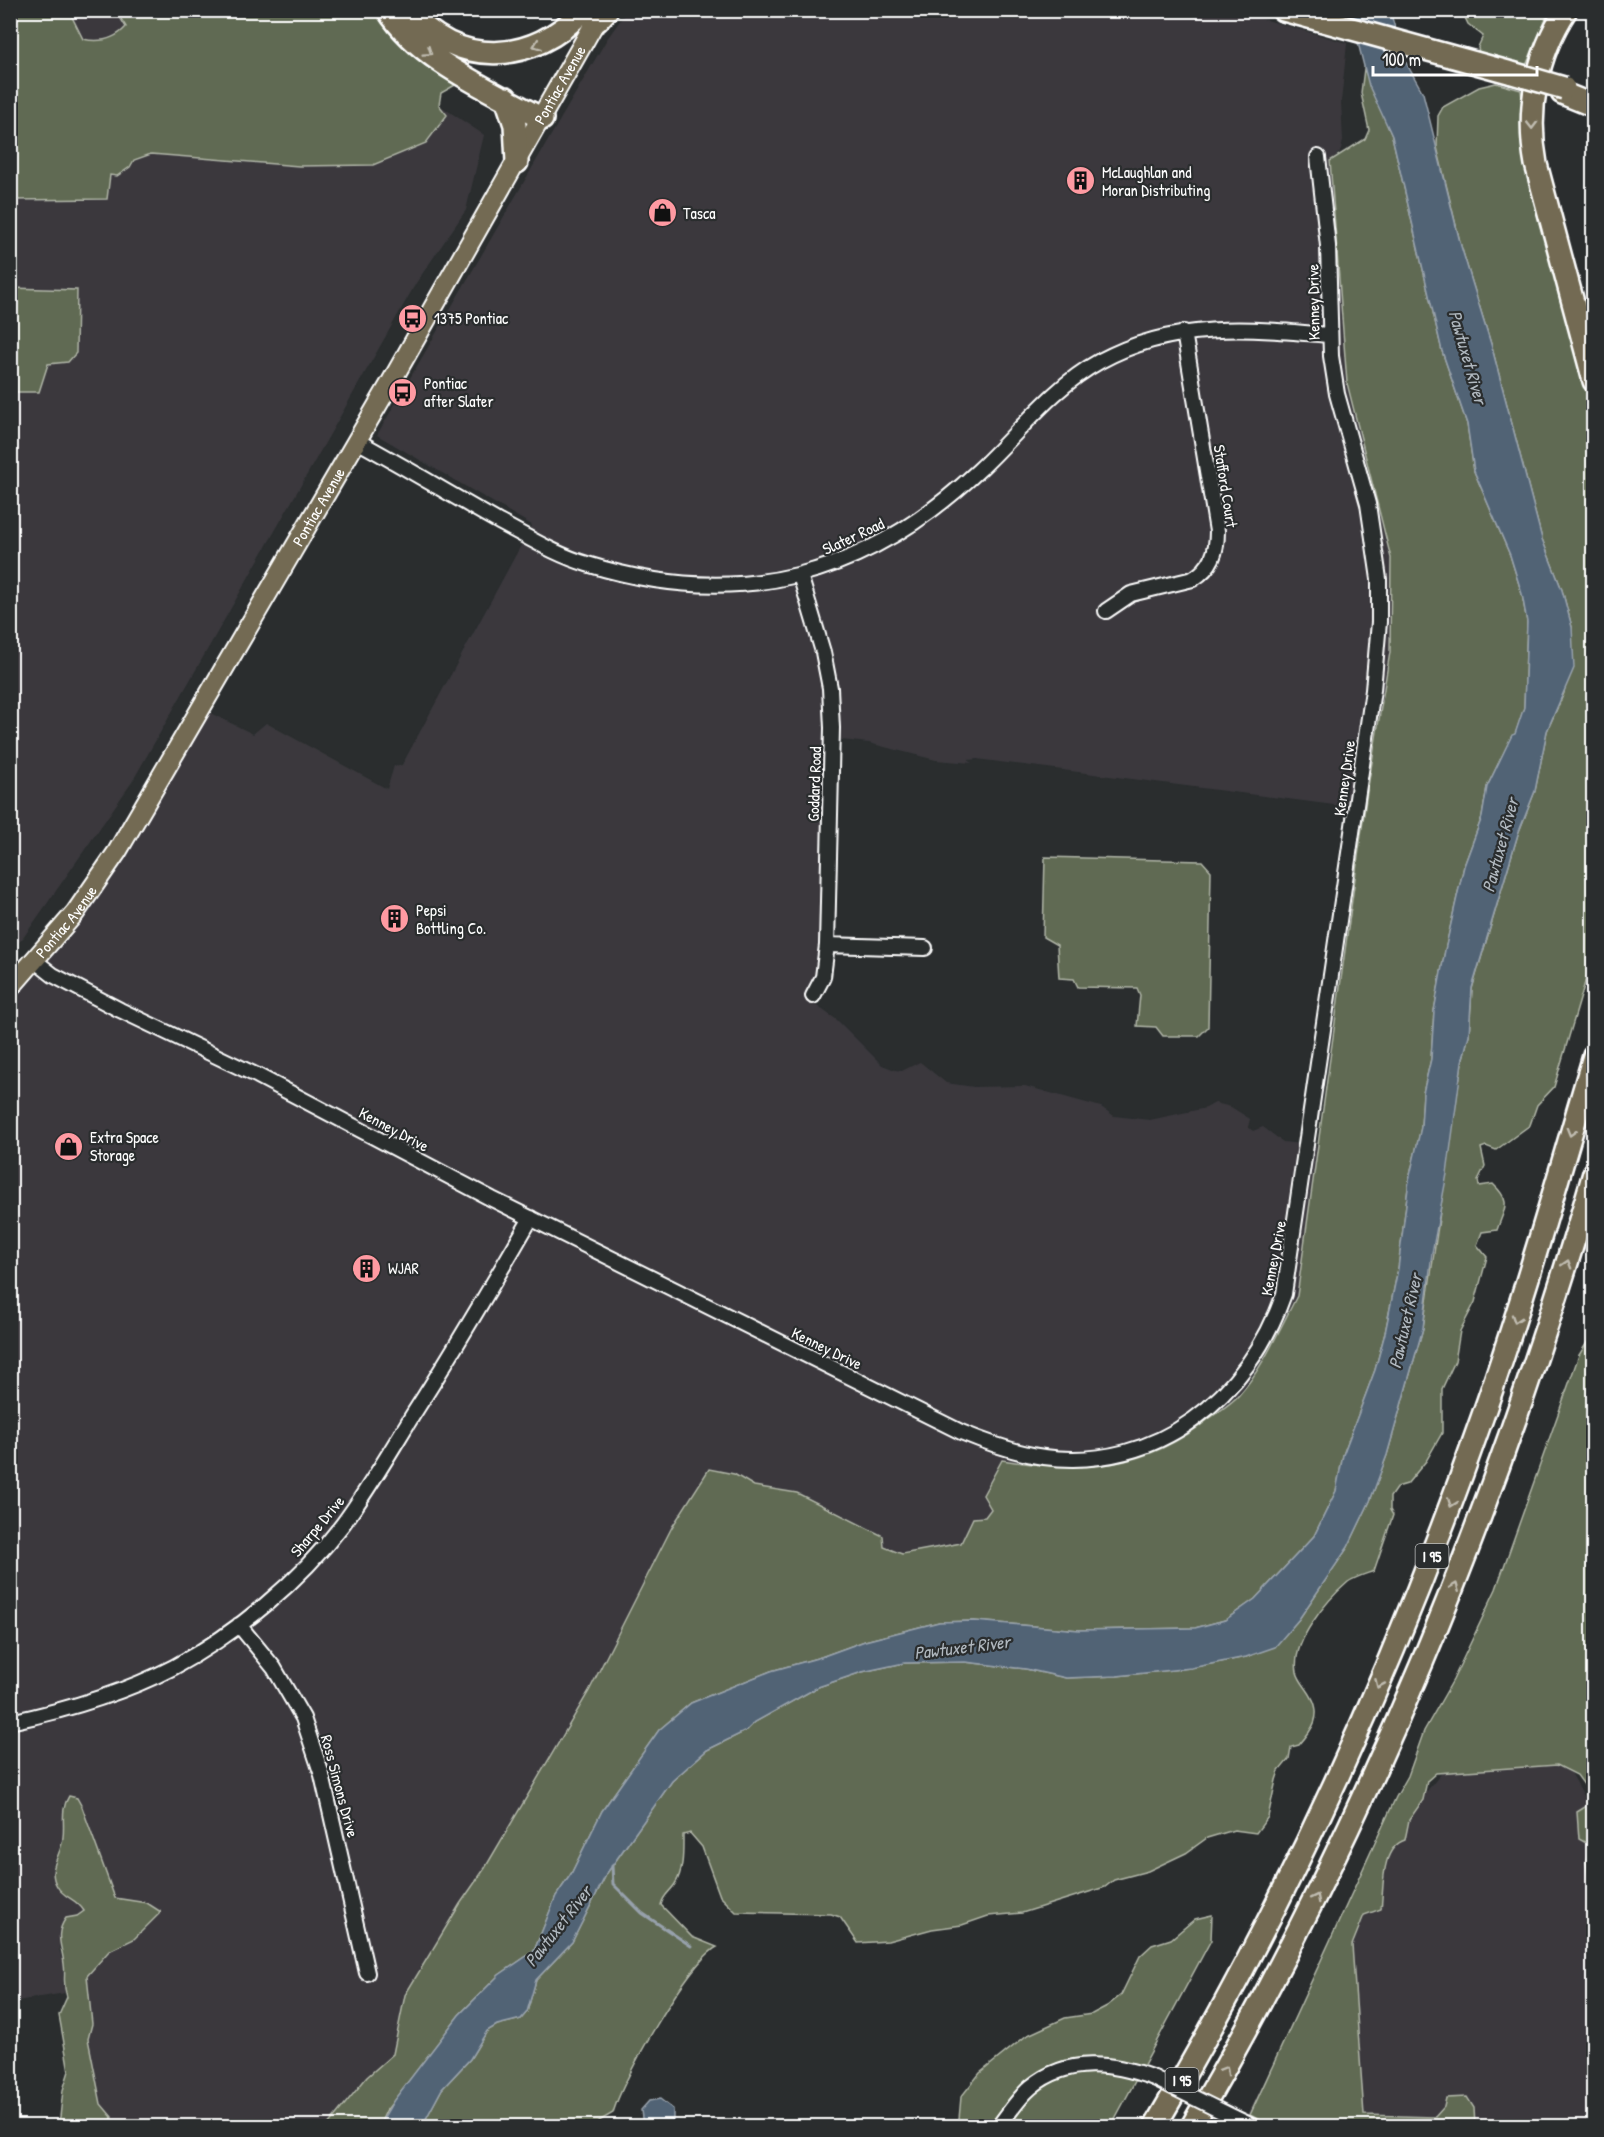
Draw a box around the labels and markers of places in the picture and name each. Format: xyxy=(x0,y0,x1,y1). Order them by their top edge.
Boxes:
place label: McLaughlan and Moran Distributing xyxy=(1102,161,1210,201)
building icon: McLaughlan and Moran Distributing xyxy=(1065,165,1097,197)
shop icon: Tasca xyxy=(646,197,678,229)
place label: Tasca xyxy=(683,202,715,224)
bus stop icon: 1375 Pontiac xyxy=(397,302,429,334)
place label: 1375 Pontiac xyxy=(434,307,509,329)
place label: Pontiac after Slater xyxy=(424,372,494,412)
bus stop icon: Pontiac after Slater xyxy=(387,376,419,408)
place label: Pepsi Bottling Co. xyxy=(416,899,486,939)
building icon: Pepsi Bottling Co. xyxy=(379,903,411,935)
place label: Extra Space Storage xyxy=(90,1126,160,1166)
shop icon: Extra Space Storage xyxy=(53,1130,85,1162)
building icon: WJAR xyxy=(351,1252,383,1284)
place label: WJAR xyxy=(388,1257,419,1279)

